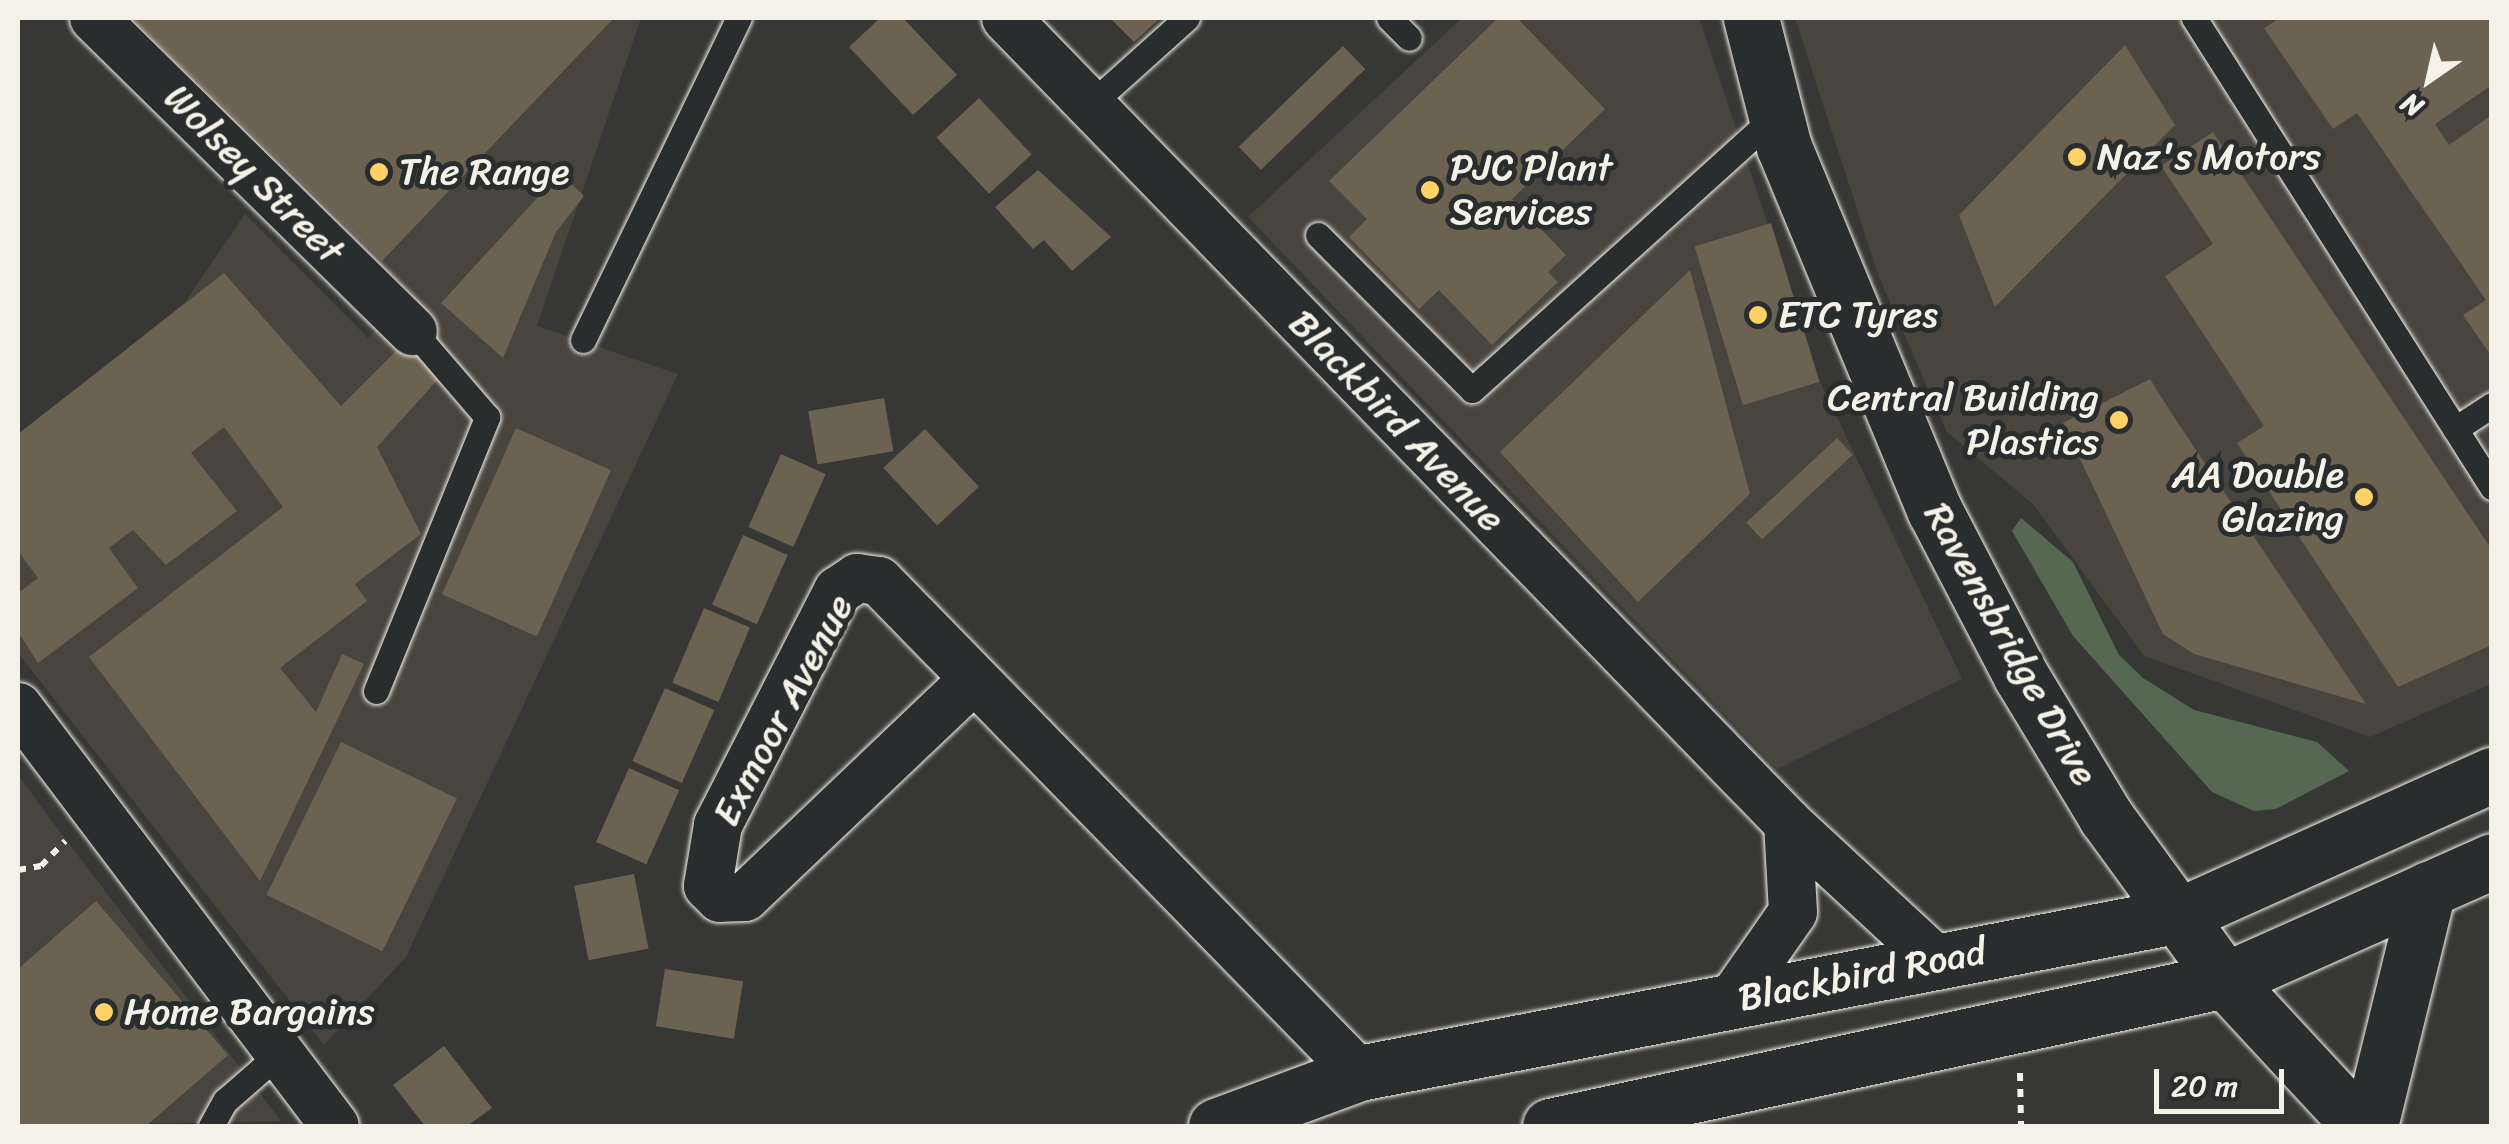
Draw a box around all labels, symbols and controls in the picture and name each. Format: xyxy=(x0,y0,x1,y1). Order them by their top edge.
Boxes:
north arrow xyxy=(2379,30,2479,130)
street label: Wolsey Street xyxy=(154,74,354,274)
text: N xyxy=(2390,80,2434,131)
place label: Naz's Motors xyxy=(2097,134,2319,180)
place label: PJC Plant Services xyxy=(1450,145,1612,234)
marker: Naz's Motors xyxy=(2066,146,2088,168)
place label: The Range xyxy=(399,149,571,195)
marker: The Range xyxy=(368,161,390,183)
marker: PJC Plant Services xyxy=(1419,179,1441,201)
place label: ETC Tyres xyxy=(1778,292,1940,338)
street label: Blackbird Avenue xyxy=(1279,300,1515,542)
marker: ETC Tyres xyxy=(1747,304,1769,326)
place label: Central Building Plastics xyxy=(1827,375,2099,464)
marker: Central Building Plastics xyxy=(2108,409,2130,431)
place label: AA Double Glazing xyxy=(2172,452,2344,542)
marker: AA Double Glazing xyxy=(2353,486,2375,508)
street label: Ravensbridge Drive xyxy=(1914,494,2108,794)
street label: Exmoor Avenue xyxy=(703,587,863,833)
street label: Blackbird Road xyxy=(1734,929,1990,1021)
place label: Home Bargains xyxy=(124,989,374,1035)
marker: Home Bargains xyxy=(93,1001,115,1023)
scale bar xyxy=(2159,1049,2289,1111)
text: 20 m xyxy=(2171,1059,2238,1113)

